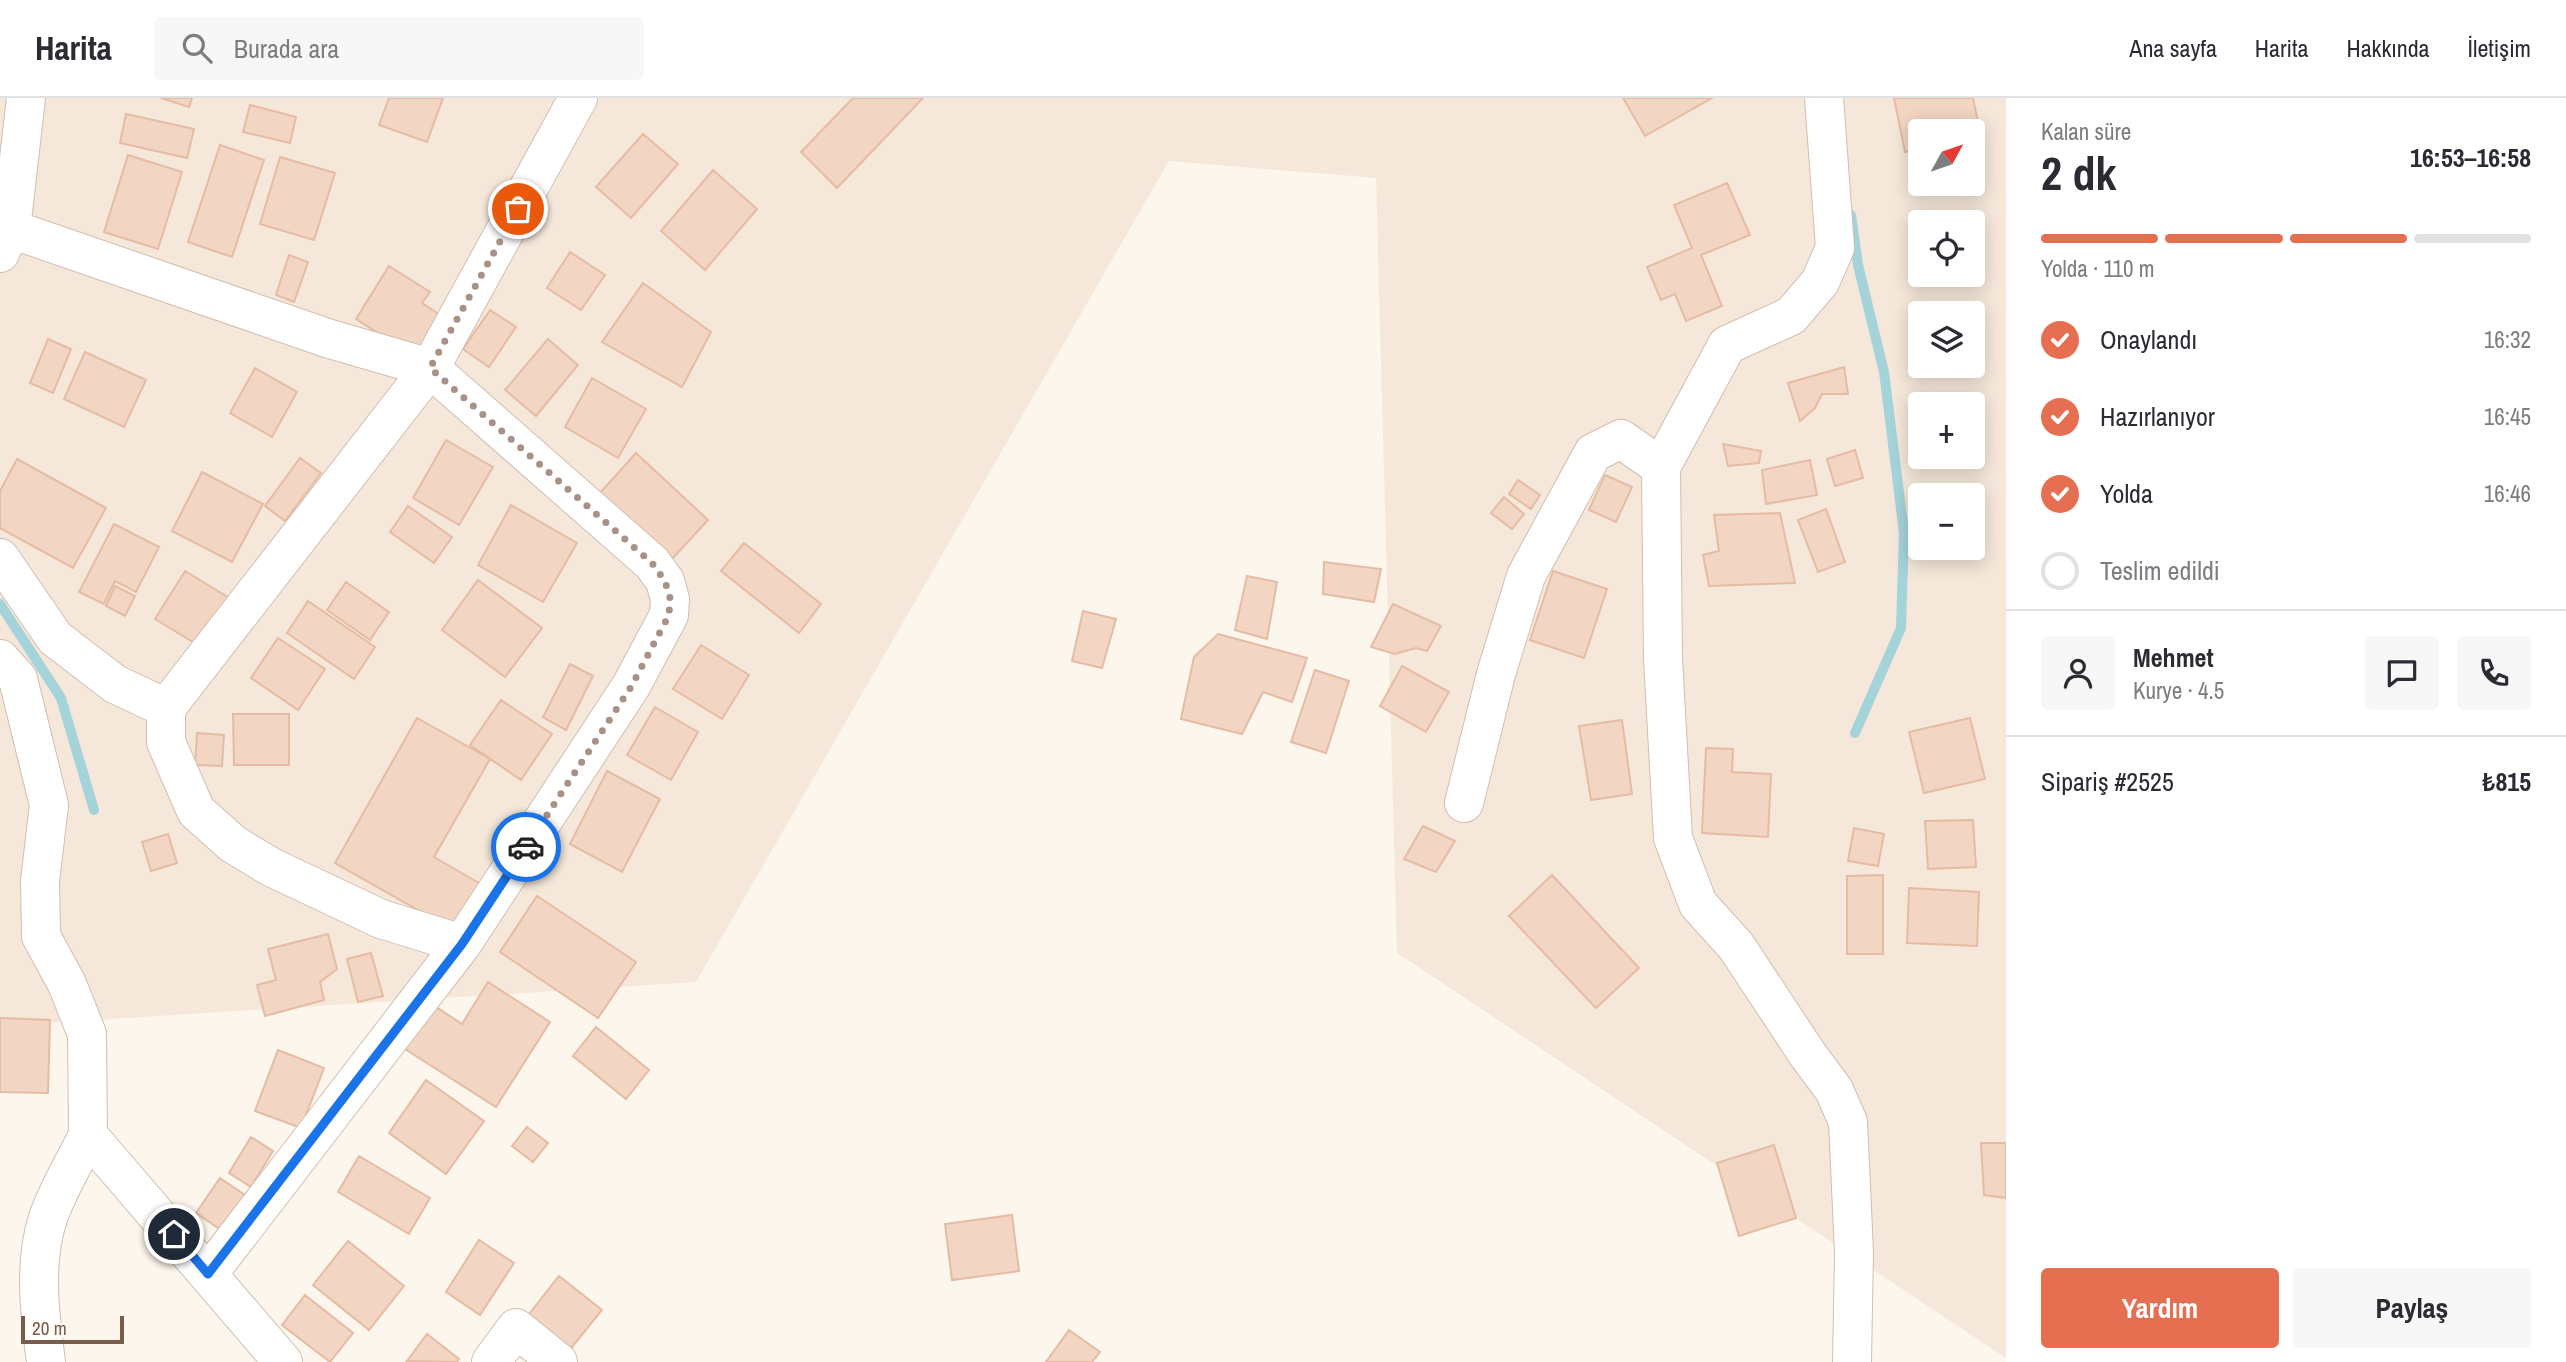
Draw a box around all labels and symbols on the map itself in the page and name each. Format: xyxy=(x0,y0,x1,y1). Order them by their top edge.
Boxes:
north arrow xyxy=(1908,119,1984,196)
pin xyxy=(488,179,548,239)
courier xyxy=(491,812,561,882)
pin xyxy=(144,1204,204,1264)
scale bar xyxy=(21,1313,124,1345)

